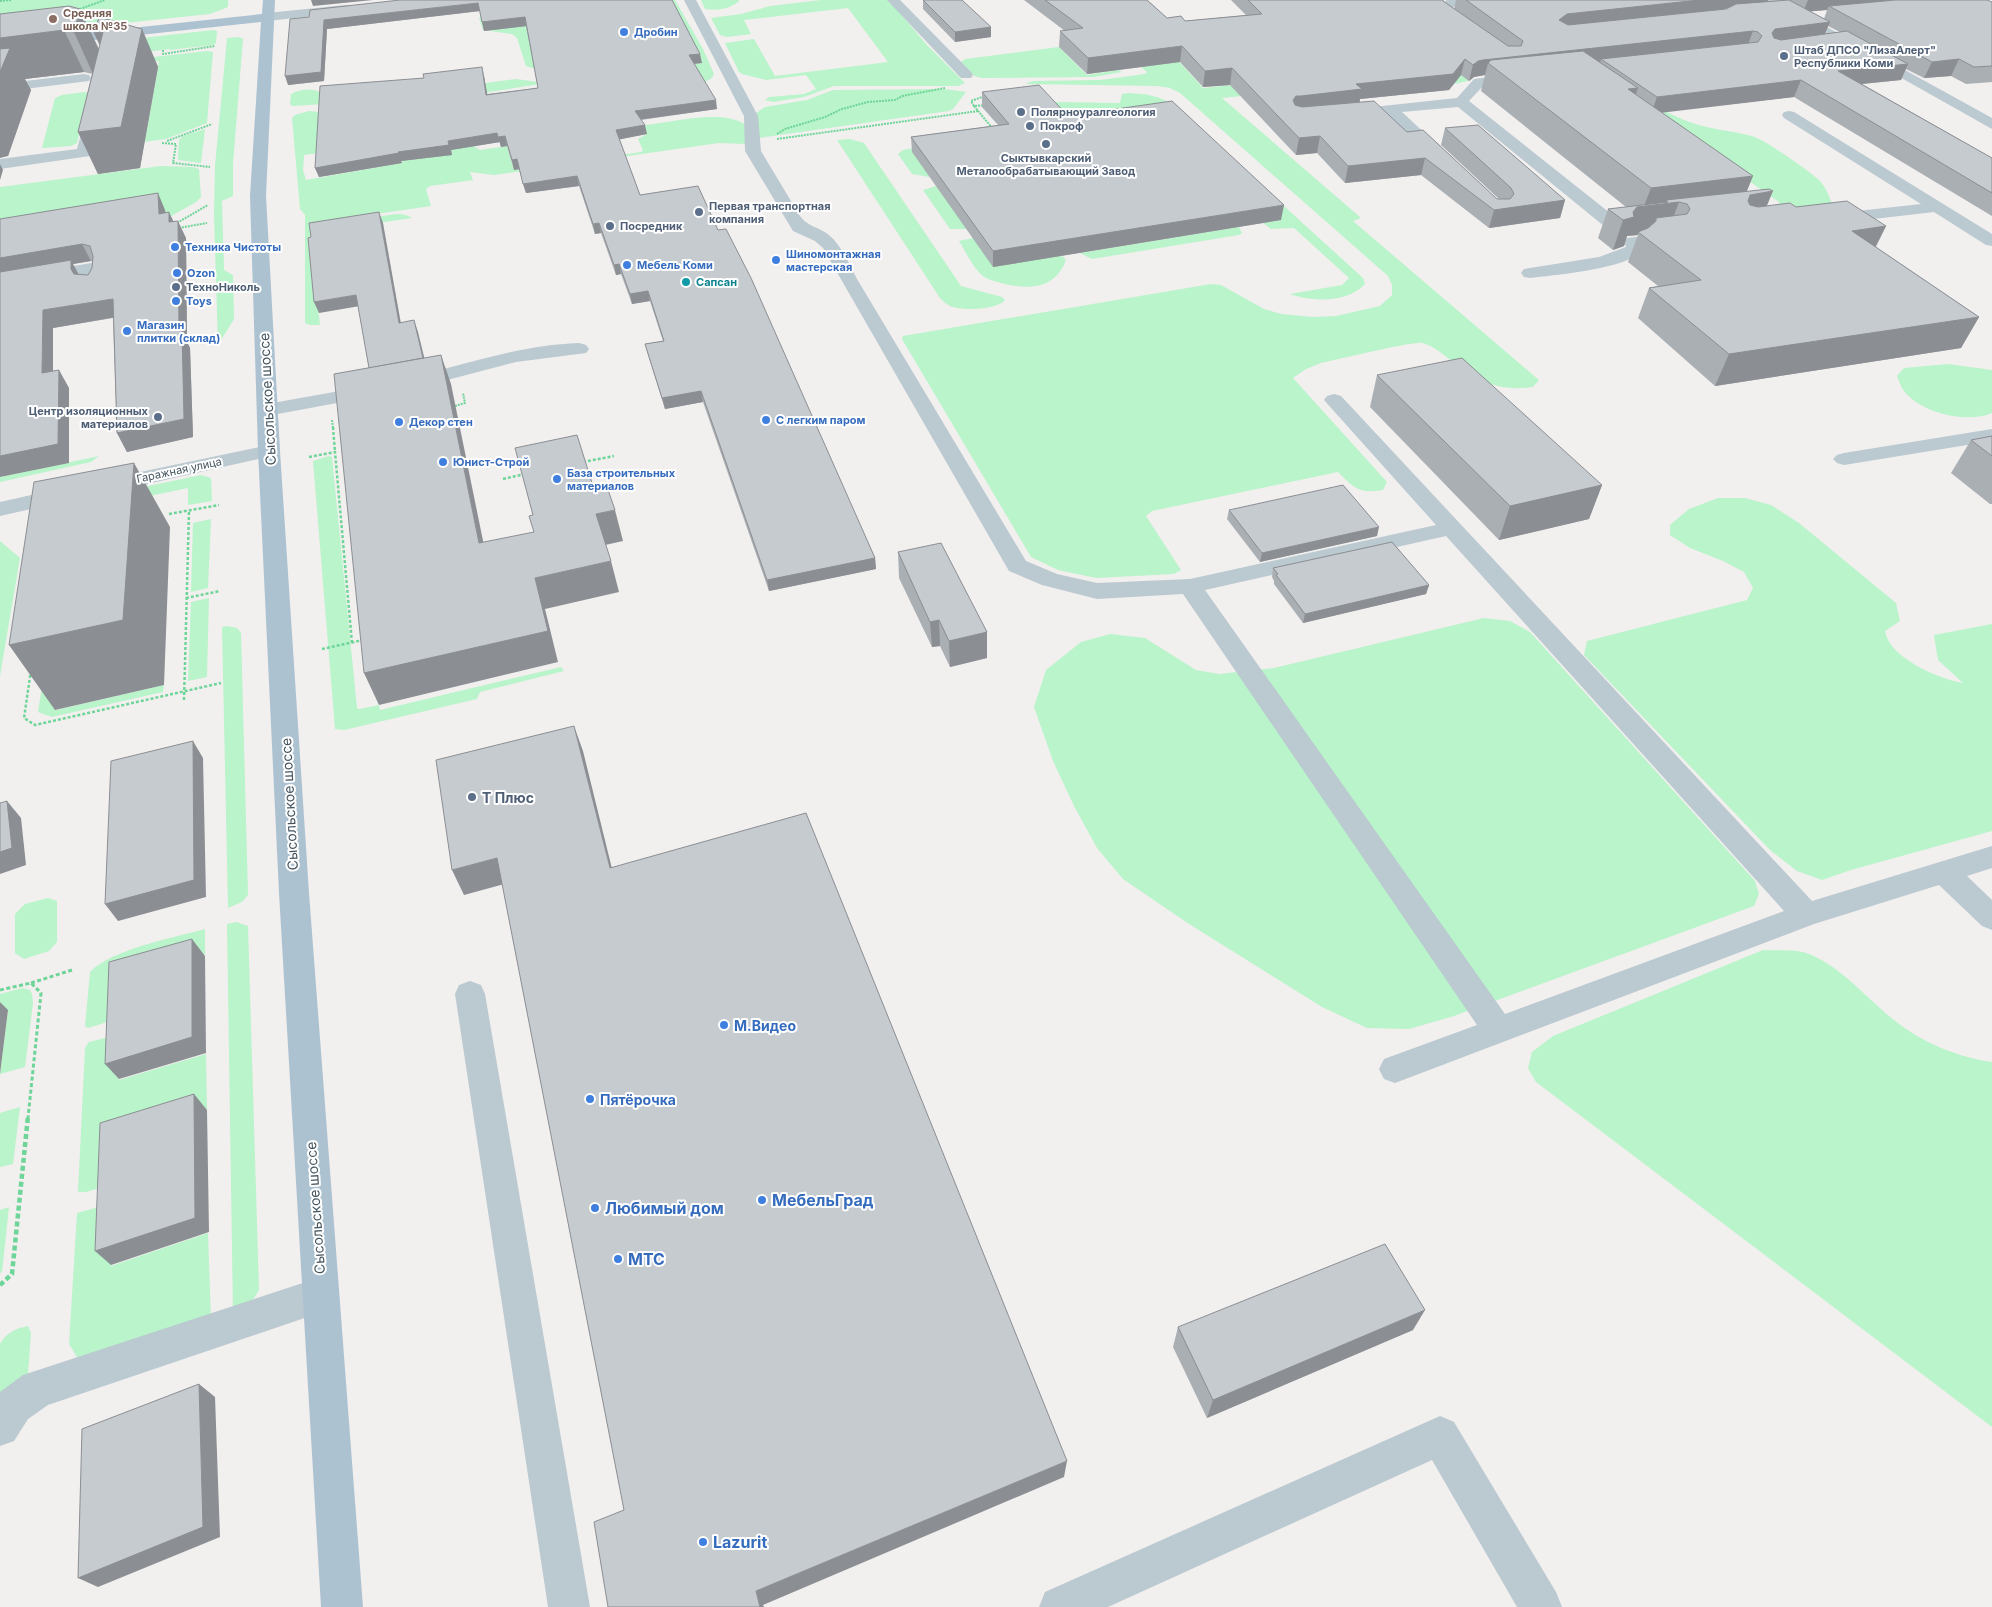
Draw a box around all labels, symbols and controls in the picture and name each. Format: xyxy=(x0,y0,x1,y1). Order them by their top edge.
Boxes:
place label: Средняя школа №35 xyxy=(63,6,127,33)
marker: Средняя школа №35 xyxy=(47,13,59,25)
place label: Дробин xyxy=(634,25,678,39)
marker: Дробин xyxy=(618,26,630,38)
place label: Штаб ДПСО "ЛизаАлерт" Республики Коми xyxy=(1794,43,1936,70)
marker: Штаб ДПСО "ЛизаАлерт" Республики Коми xyxy=(1778,50,1790,62)
place label: Полярноуралгеология xyxy=(1031,105,1156,119)
marker: Полярноуралгеология xyxy=(1015,106,1027,118)
place label: Покроф xyxy=(1040,119,1084,133)
marker: Покроф xyxy=(1024,120,1036,132)
marker: Сыктывкарский Металообрабатывающий Завод xyxy=(1040,138,1052,150)
place label: Сыктывкарский Металообрабатывающий Завод xyxy=(957,151,1136,178)
place label: Первая транспортная компания xyxy=(709,199,831,226)
marker: Первая транспортная компания xyxy=(693,206,705,218)
place label: Посредник xyxy=(620,219,683,233)
marker: Посредник xyxy=(604,220,616,232)
place label: Техника Чистоты xyxy=(185,240,281,254)
marker: Техника Чистоты xyxy=(169,241,181,253)
place label: Шиномонтажная мастерская xyxy=(786,247,881,274)
marker: Шиномонтажная мастерская xyxy=(770,254,782,266)
place label: Мебель Коми xyxy=(637,258,713,272)
marker: Мебель Коми xyxy=(621,259,633,271)
place label: Ozon xyxy=(187,266,215,280)
marker: Ozon xyxy=(171,267,183,279)
place label: Сапсан xyxy=(696,275,737,289)
marker: Сапсан xyxy=(680,276,692,288)
place label: ТехноНиколь xyxy=(186,280,260,294)
marker: ТехноНиколь xyxy=(170,281,182,293)
place label: Toys xyxy=(186,294,212,308)
marker: Toys xyxy=(170,295,182,307)
place label: Магазин плитки (склад) xyxy=(137,318,220,345)
marker: Магазин плитки (склад) xyxy=(121,325,133,337)
street label: Сысольское шоссе xyxy=(255,332,279,466)
place label: Центр изоляционных материалов xyxy=(29,404,149,431)
marker: Центр изоляционных материалов xyxy=(152,411,164,423)
place label: С легким паром xyxy=(776,413,866,427)
marker: С легким паром xyxy=(760,414,772,426)
place label: Декор стен xyxy=(409,415,473,429)
marker: Декор стен xyxy=(393,416,405,428)
street label: Гаражная улица xyxy=(135,454,223,486)
place label: Юнист-Строй xyxy=(453,455,530,469)
marker: Юнист-Строй xyxy=(437,456,449,468)
place label: База строительных материалов xyxy=(567,466,676,493)
marker: База строительных материалов xyxy=(551,473,563,485)
street label: Сысольское шоссе xyxy=(277,737,301,871)
place label: Т Плюс xyxy=(482,789,534,806)
marker: Т Плюс xyxy=(466,791,478,803)
place label: М.Видео xyxy=(734,1017,796,1034)
marker: М.Видео xyxy=(718,1019,730,1031)
place label: Пятёрочка xyxy=(600,1091,676,1108)
marker: Пятёрочка xyxy=(584,1093,596,1105)
street label: Сысольское шоссе xyxy=(302,1141,328,1275)
place label: МебельГрад xyxy=(772,1190,874,1210)
marker: МебельГрад xyxy=(756,1194,768,1206)
place label: Любимый дом xyxy=(605,1198,724,1218)
marker: Любимый дом xyxy=(589,1202,601,1214)
place label: МТС xyxy=(628,1249,665,1269)
marker: МТС xyxy=(612,1253,624,1265)
place label: Lazurit xyxy=(713,1532,767,1552)
marker: Lazurit xyxy=(697,1536,709,1548)

